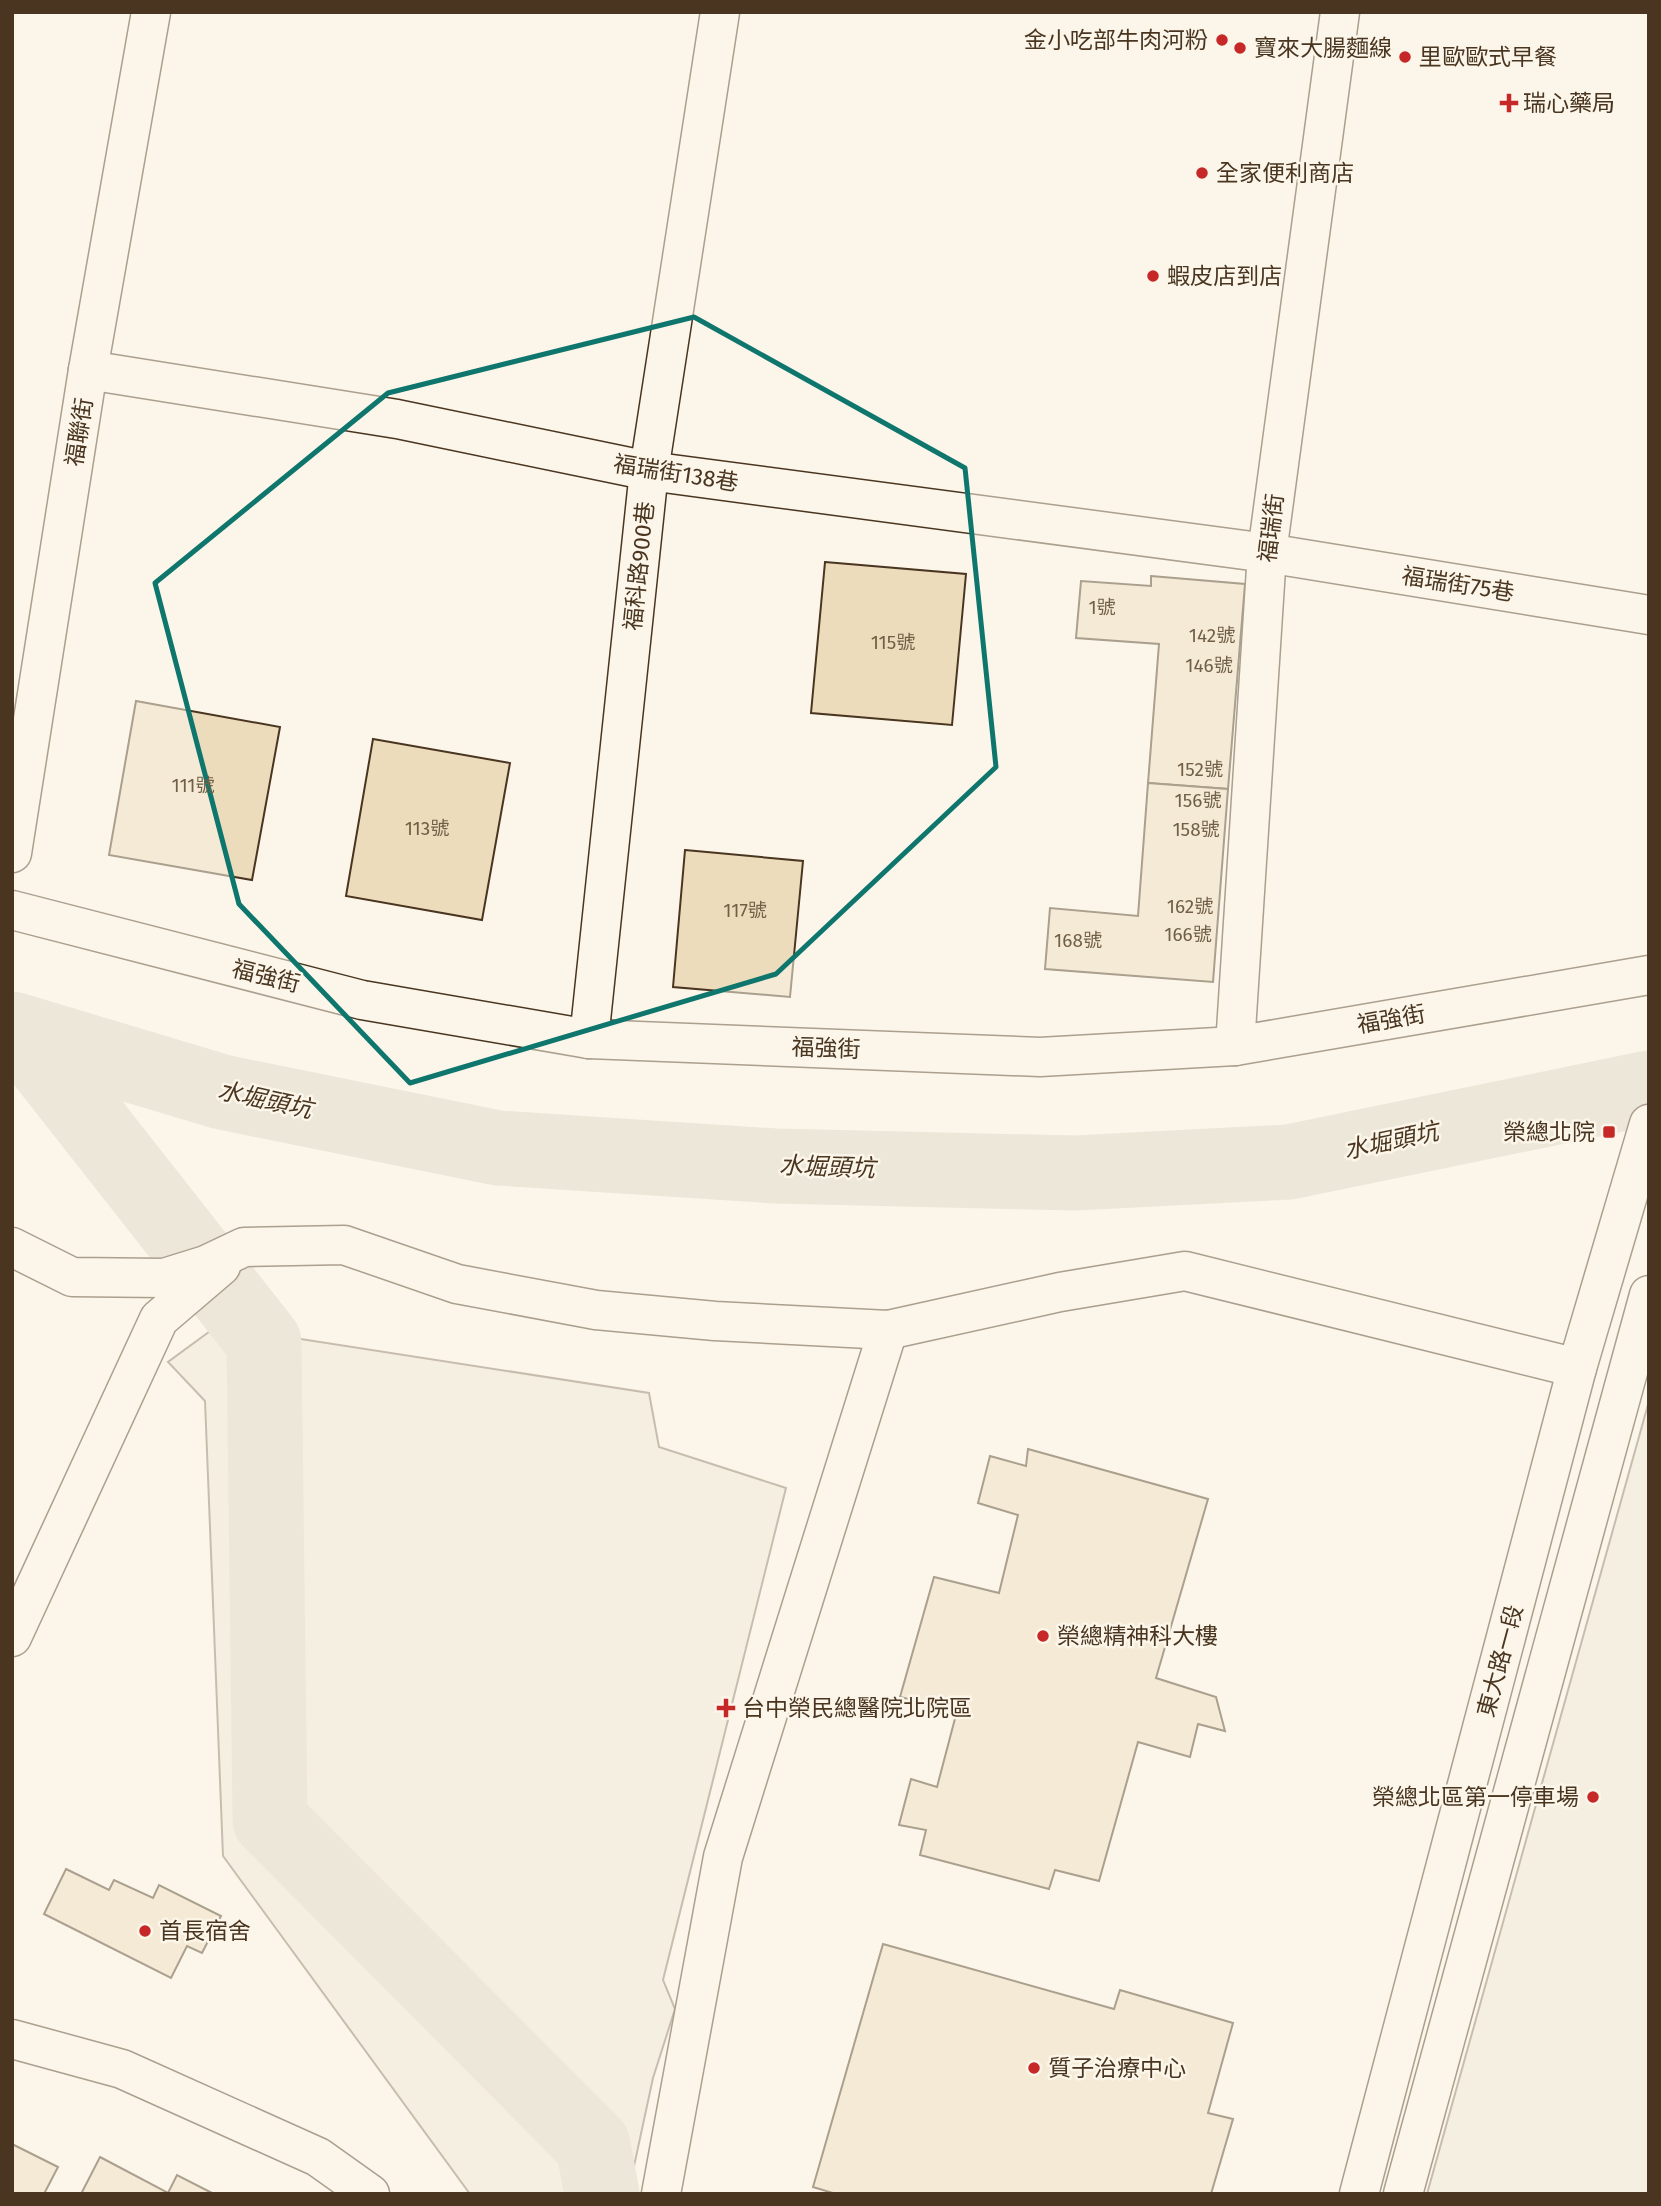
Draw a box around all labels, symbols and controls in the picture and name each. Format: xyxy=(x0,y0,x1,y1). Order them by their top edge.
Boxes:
place label: 金小吃部牛肉河粉 xyxy=(1024,26,1208,54)
marker: 金小吃部牛肉河粉 xyxy=(1214,32,1230,48)
place label: 寶來大腸麵線 xyxy=(1254,34,1392,62)
marker: 寶來大腸麵線 xyxy=(1232,40,1248,56)
place label: 里歐歐式早餐 xyxy=(1419,43,1557,71)
marker: 里歐歐式早餐 xyxy=(1397,49,1413,65)
place label: 瑞心藥局 xyxy=(1523,89,1615,117)
marker: 瑞心藥局 xyxy=(1501,95,1517,111)
place label: 全家便利商店 xyxy=(1216,159,1354,187)
marker: 全家便利商店 xyxy=(1194,165,1210,181)
place label: 蝦皮店到店 xyxy=(1167,262,1282,290)
marker: 蝦皮店到店 xyxy=(1145,268,1161,284)
street label: 福聯街 xyxy=(60,396,98,468)
street label: 福瑞街138巷 xyxy=(612,449,740,497)
street label: 福瑞街 xyxy=(1253,492,1289,564)
street label: 福科路900巷 xyxy=(618,500,660,632)
street label: 福瑞街75巷 xyxy=(1400,561,1516,607)
house number: 1號 xyxy=(1088,596,1116,619)
house number: 142號 xyxy=(1189,624,1235,647)
house number: 115號 xyxy=(871,631,915,654)
house number: 146號 xyxy=(1185,654,1233,677)
house number: 152號 xyxy=(1177,758,1223,781)
house number: 111號 xyxy=(171,774,215,797)
house number: 156號 xyxy=(1175,789,1221,812)
house number: 113號 xyxy=(405,817,449,840)
house number: 158號 xyxy=(1172,818,1220,841)
house number: 162號 xyxy=(1167,895,1213,918)
house number: 117號 xyxy=(723,899,767,922)
house number: 166號 xyxy=(1164,923,1212,946)
house number: 168號 xyxy=(1054,929,1102,952)
street label: 福強街 xyxy=(229,954,303,998)
street label: 福強街 xyxy=(1355,999,1427,1039)
street label: 福強街 xyxy=(791,1033,861,1063)
water label: 水堀頭坑 xyxy=(215,1076,318,1124)
water label: 水堀頭坑 xyxy=(1341,1117,1444,1165)
place label: 榮總北院 xyxy=(1503,1118,1595,1146)
marker: 榮總北院 xyxy=(1601,1124,1617,1140)
water label: 水堀頭坑 xyxy=(779,1151,878,1183)
street label: 東大路一段 xyxy=(1472,1602,1528,1720)
place label: 榮總精神科大樓 xyxy=(1057,1622,1218,1650)
marker: 榮總精神科大樓 xyxy=(1035,1628,1051,1644)
place label: 台中榮民總醫院北院區 xyxy=(742,1694,972,1722)
marker: 台中榮民總醫院北院區 xyxy=(716,1698,736,1718)
place label: 榮總北區第一停車場 xyxy=(1372,1783,1579,1811)
marker: 榮總北區第一停車場 xyxy=(1585,1789,1601,1805)
place label: 首長宿舍 xyxy=(159,1917,251,1945)
marker: 首長宿舍 xyxy=(137,1923,153,1939)
place label: 質子治療中心 xyxy=(1048,2054,1186,2082)
marker: 質子治療中心 xyxy=(1026,2060,1042,2076)

